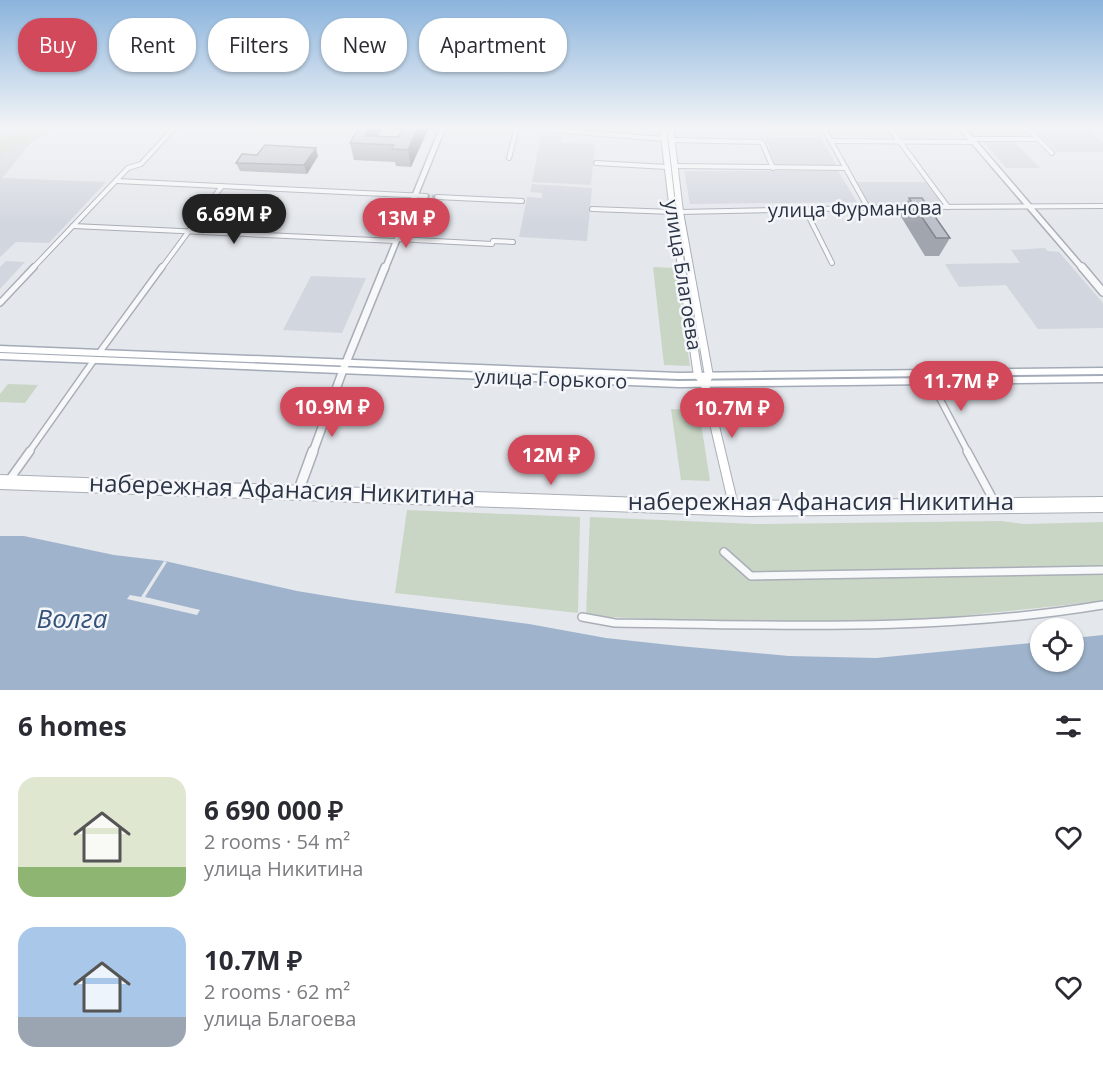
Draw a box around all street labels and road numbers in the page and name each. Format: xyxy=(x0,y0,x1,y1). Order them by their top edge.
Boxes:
street label: улица Фурманова xyxy=(768,193,942,224)
street label: улица Благоева xyxy=(658,198,709,352)
street label: улица Горького xyxy=(474,362,628,395)
street label: набережная Афанасия Никитина xyxy=(88,465,476,512)
street label: набережная Афанасия Никитина xyxy=(628,484,1014,517)

